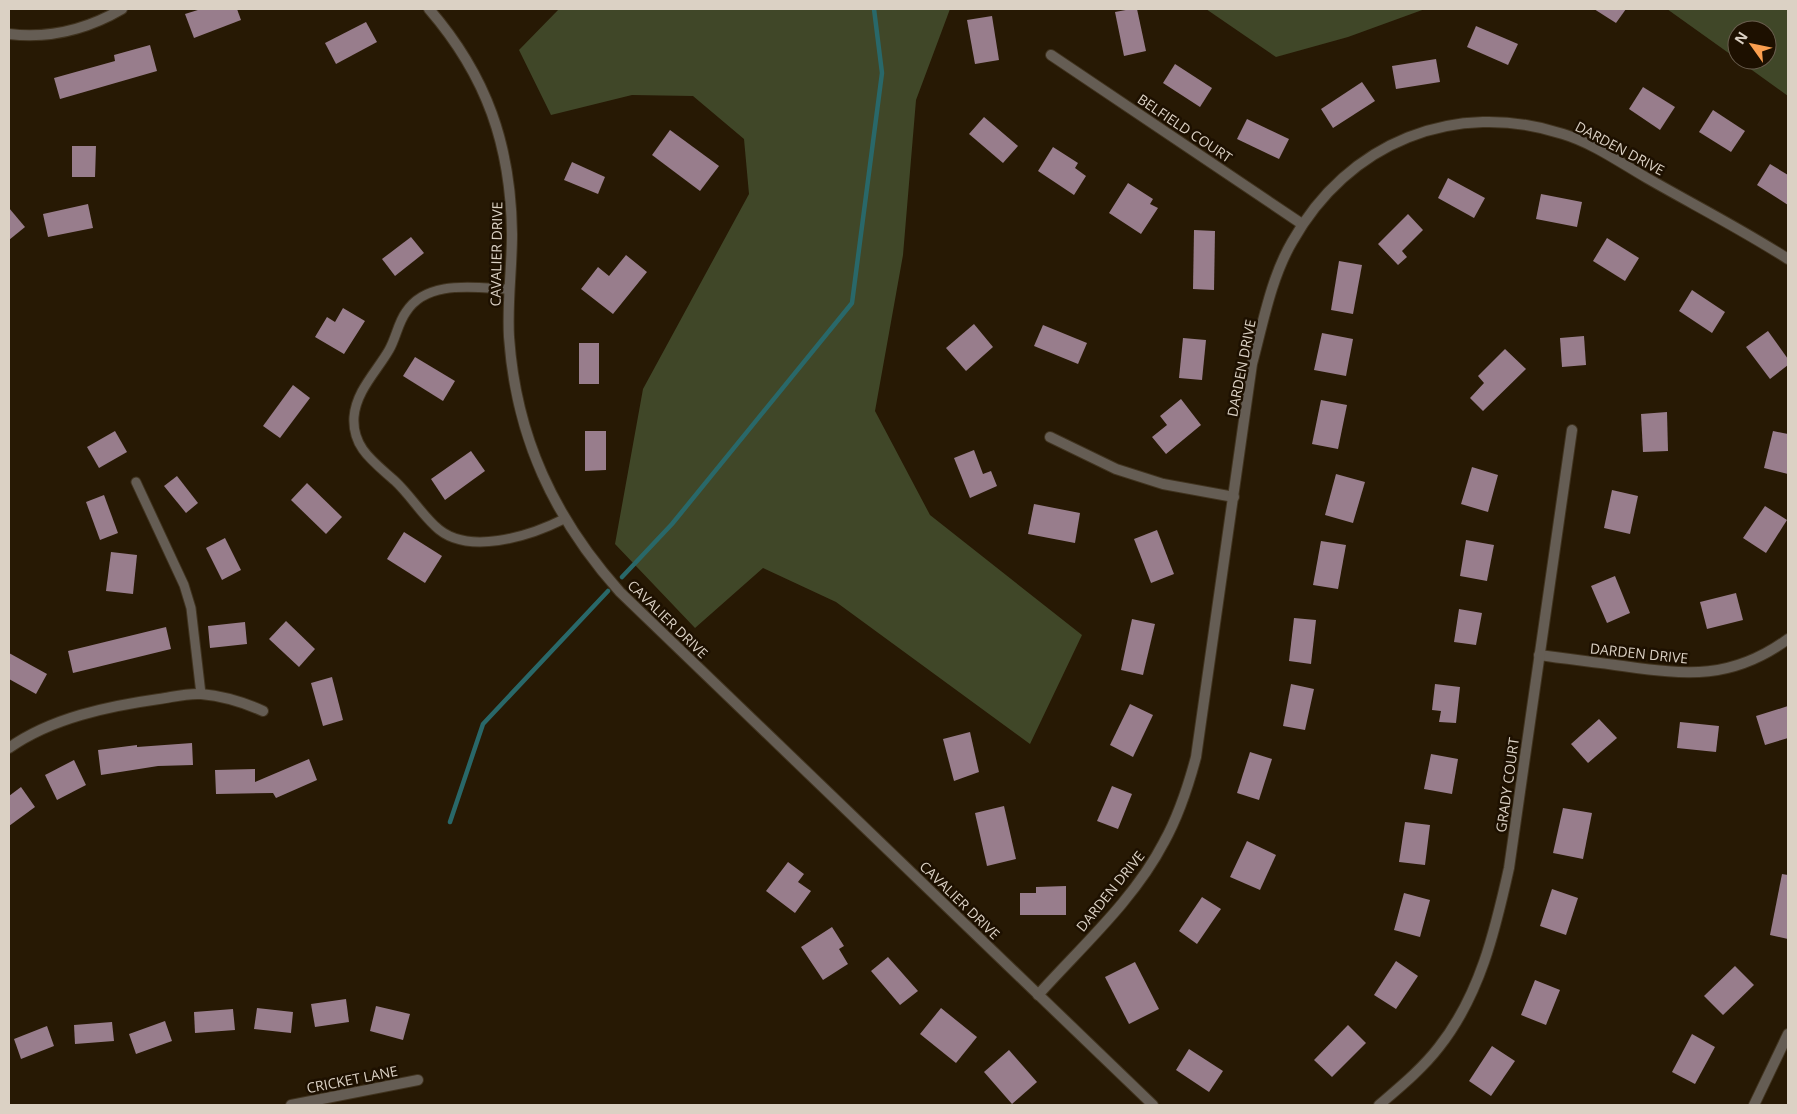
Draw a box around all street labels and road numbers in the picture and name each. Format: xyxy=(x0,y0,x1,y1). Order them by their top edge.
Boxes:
street label: BELFIELD COURT xyxy=(1134,89,1236,167)
street label: DARDEN DRIVE xyxy=(1572,116,1668,180)
street label: CAVALIER DRIVE xyxy=(486,201,506,307)
street label: DARDEN DRIVE xyxy=(1222,318,1260,418)
street label: CAVALIER DRIVE xyxy=(624,576,712,662)
street label: DARDEN DRIVE xyxy=(1589,638,1689,668)
street label: GRADY COURT xyxy=(1491,736,1523,834)
street label: DARDEN DRIVE xyxy=(1072,847,1148,935)
street label: CAVALIER DRIVE xyxy=(916,857,1004,943)
street label: CRICKET LANE xyxy=(305,1061,399,1097)

